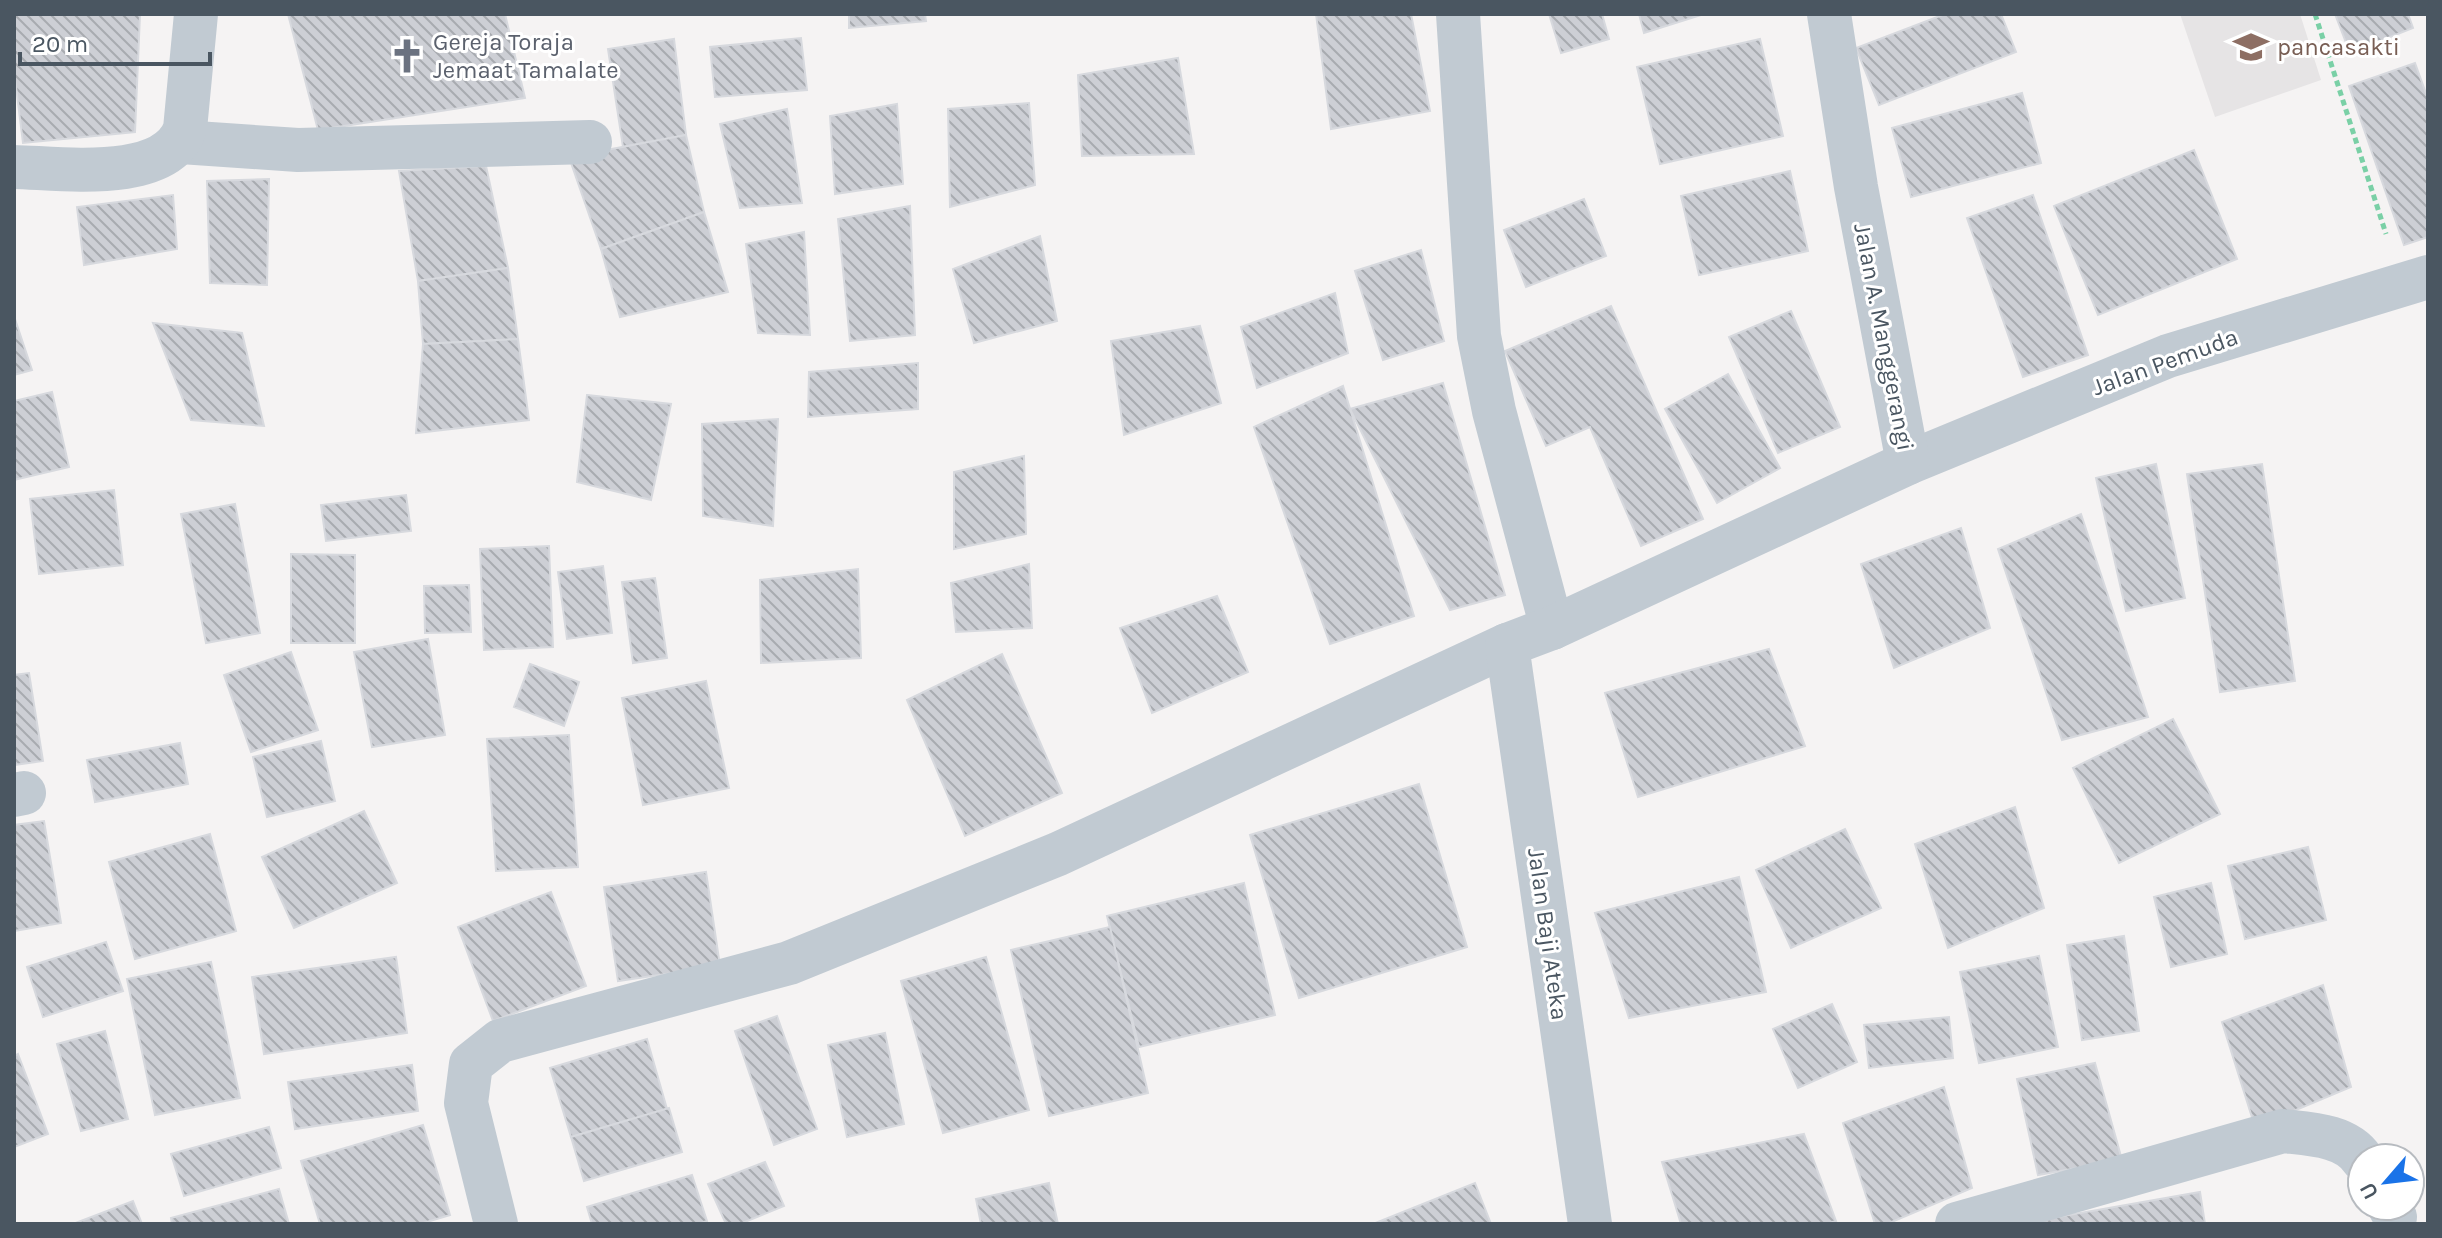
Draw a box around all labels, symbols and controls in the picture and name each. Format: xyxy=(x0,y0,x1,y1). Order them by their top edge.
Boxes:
scale bar xyxy=(20,16,210,66)
place label: Gereja Toraja Jemaat Tamalate xyxy=(433,28,619,84)
school or university icon: pancasakti xyxy=(2232,28,2270,66)
text: 20 m xyxy=(32,30,88,58)
place label: pancasakti xyxy=(2277,33,2400,61)
church icon: Gereja Toraja Jemaat Tamalate xyxy=(388,37,426,75)
street label: Jalan A. Manggerangi xyxy=(1848,221,1920,453)
street label: Jalan Pemuda xyxy=(2088,323,2242,401)
street label: Jalan Baji Ateka xyxy=(1522,846,1574,1022)
north arrow xyxy=(2346,1142,2426,1222)
text: U xyxy=(2354,1178,2384,1204)

